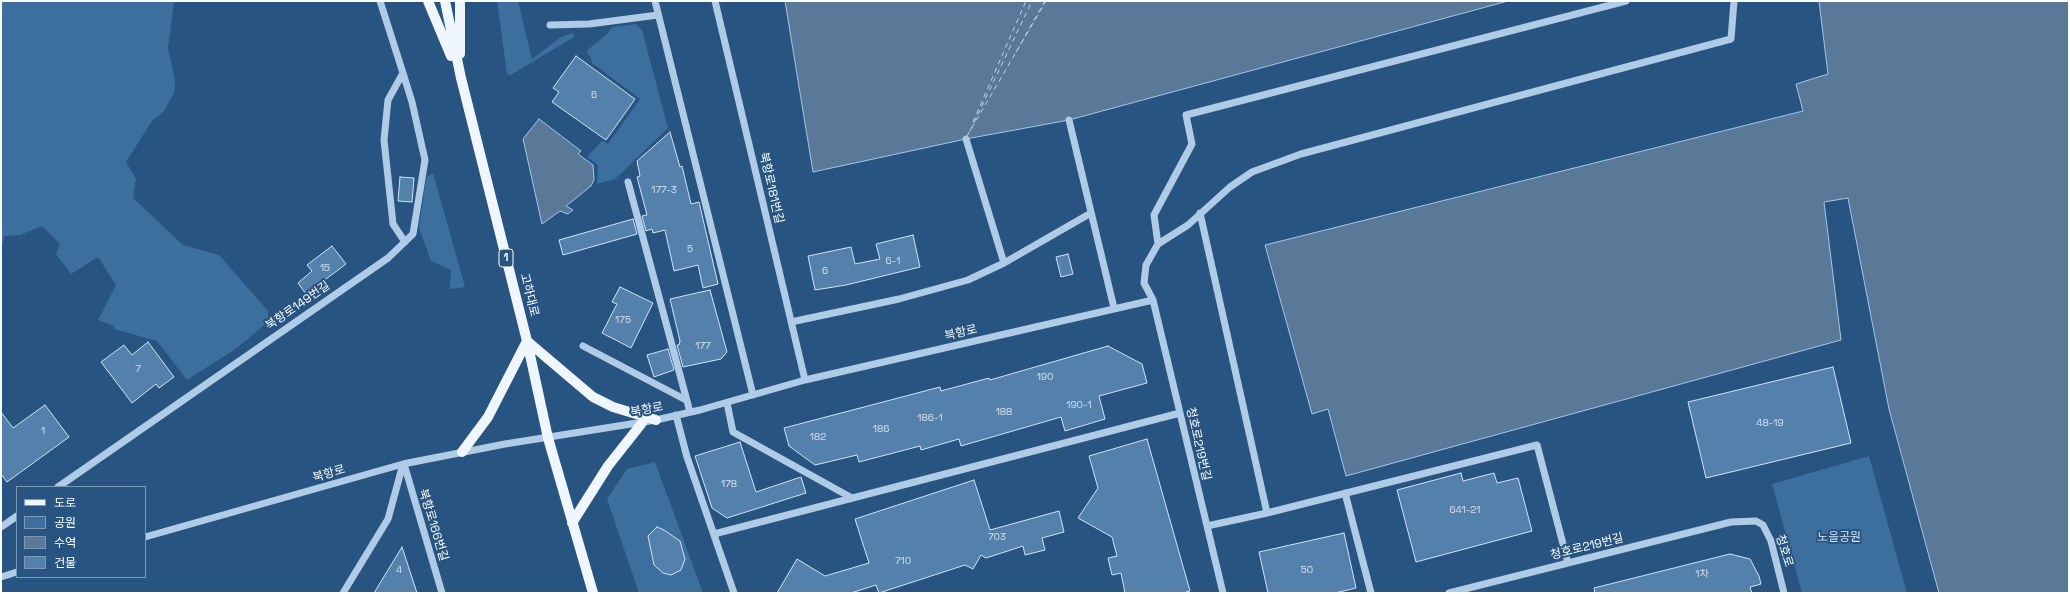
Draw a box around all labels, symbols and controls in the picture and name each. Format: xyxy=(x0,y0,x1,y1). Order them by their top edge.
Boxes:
house number: 6 xyxy=(591,89,597,101)
street label: 북항로181번길 xyxy=(756,151,786,225)
house number: 177-3 xyxy=(651,184,677,196)
house number: 5 xyxy=(687,243,693,255)
road number: 1 xyxy=(499,249,513,267)
house number: 6-1 xyxy=(886,255,900,267)
house number: 15 xyxy=(320,262,330,274)
house number: 6 xyxy=(822,265,828,277)
street label: 고하대로 xyxy=(517,272,541,318)
street label: 북항로149번길 xyxy=(263,279,333,333)
house number: 175 xyxy=(615,314,631,326)
street label: 북항로 xyxy=(943,322,979,344)
house number: 177 xyxy=(695,340,711,352)
house number: 7 xyxy=(135,363,141,375)
house number: 190 xyxy=(1037,371,1053,383)
house number: 190-1 xyxy=(1066,399,1092,411)
street label: 북항로 xyxy=(629,400,665,420)
house number: 188 xyxy=(996,406,1012,418)
street label: 청호로219번길 xyxy=(1183,406,1213,482)
house number: 186-1 xyxy=(917,412,943,424)
house number: 48-19 xyxy=(1756,417,1784,429)
house number: 186 xyxy=(873,423,889,435)
house number: 1 xyxy=(41,425,45,437)
house number: 182 xyxy=(810,431,826,443)
street label: 북항로 xyxy=(311,463,347,485)
house number: 178 xyxy=(721,478,737,490)
legend xyxy=(16,486,146,578)
street label: 북항로166번길 xyxy=(415,487,451,563)
text: 도로 xyxy=(54,495,76,511)
house number: 641-21 xyxy=(1449,504,1481,516)
text: 공원 xyxy=(54,515,76,531)
house number: 703 xyxy=(988,531,1006,543)
street label: 청호로219번길 xyxy=(1549,531,1625,563)
park label: 노을공원 xyxy=(1817,531,1861,545)
street label: 청호로 xyxy=(1772,533,1796,569)
text: 수역 xyxy=(54,535,76,551)
text: 건물 xyxy=(54,555,76,571)
house number: 710 xyxy=(895,555,911,567)
house number: 4 xyxy=(396,564,402,576)
house number: 50 xyxy=(1301,564,1313,576)
house number: 1차 xyxy=(1695,568,1709,580)

